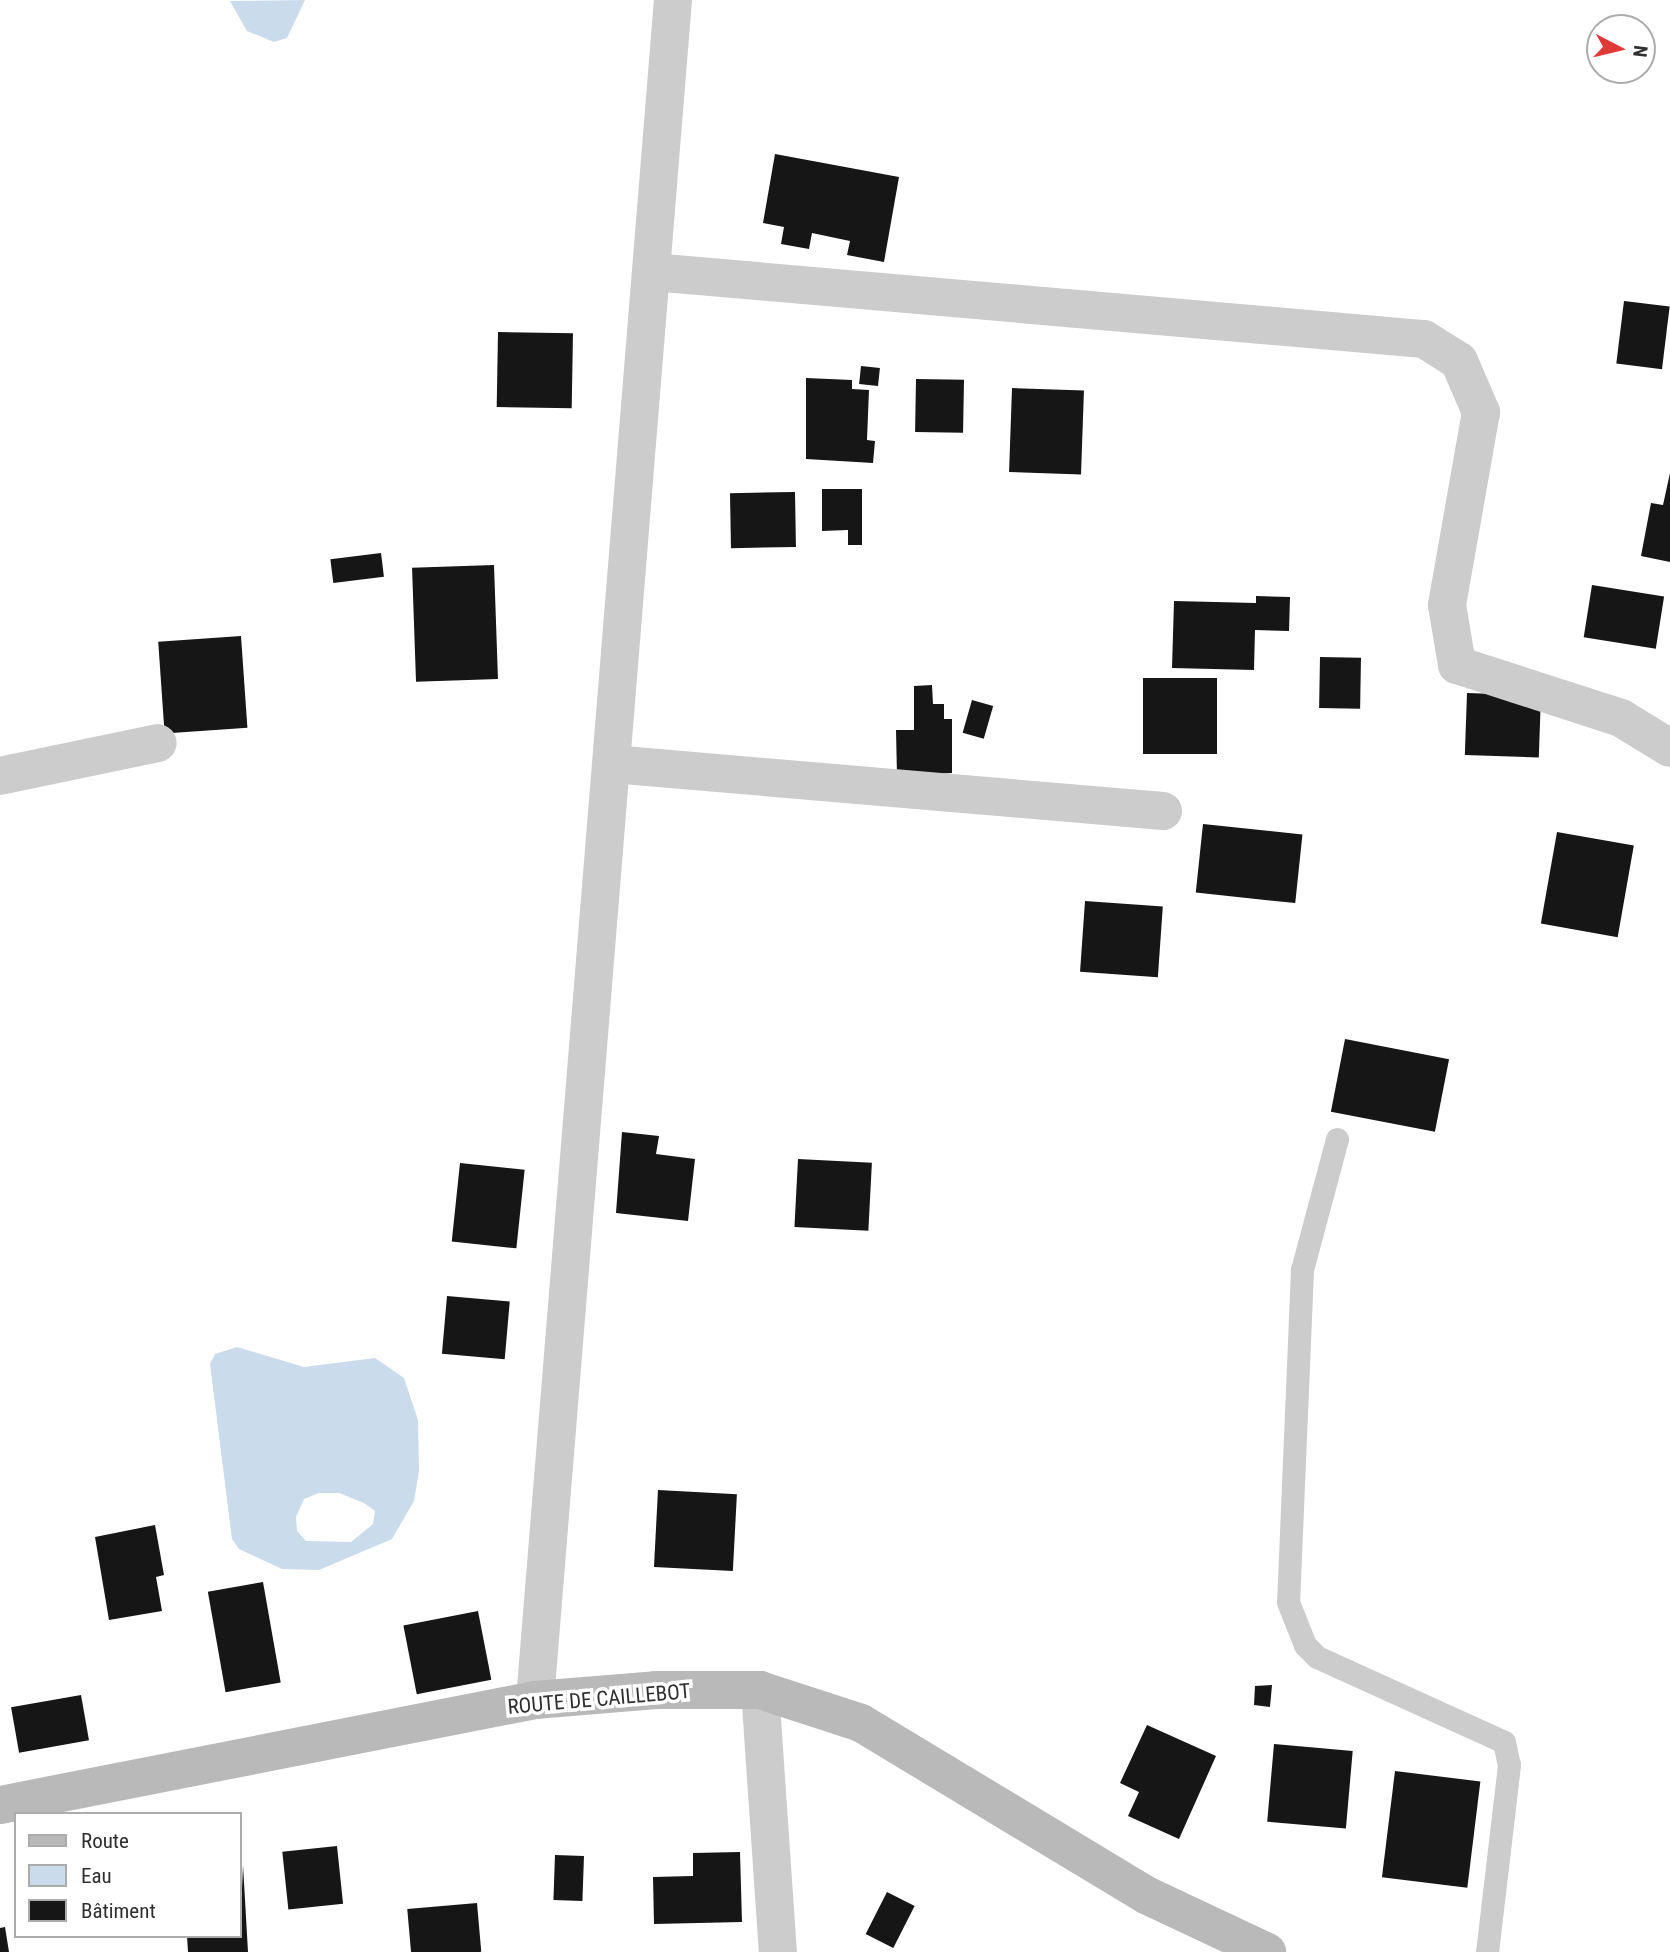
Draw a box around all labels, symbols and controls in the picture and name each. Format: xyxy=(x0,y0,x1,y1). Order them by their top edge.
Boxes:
north arrow xyxy=(1586,14,1656,84)
text: N xyxy=(1628,44,1652,59)
street label: ROUTE DE CAILLEBOT xyxy=(507,1678,691,1720)
legend xyxy=(14,1812,242,1938)
text: Route xyxy=(81,1829,129,1853)
text: Eau xyxy=(81,1864,112,1888)
text: Bâtiment xyxy=(81,1899,156,1923)

